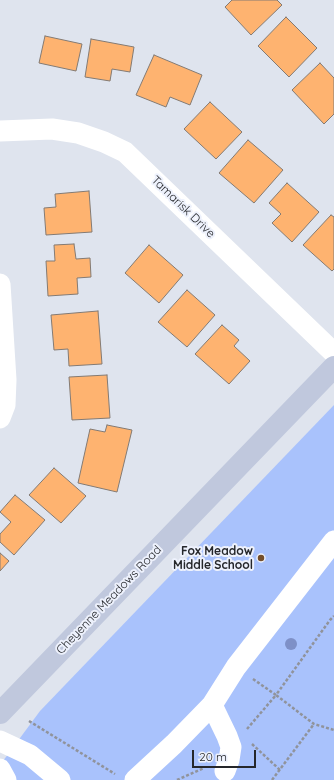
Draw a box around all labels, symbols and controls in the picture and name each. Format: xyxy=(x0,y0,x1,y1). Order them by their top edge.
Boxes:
street label: Tamarisk Drive xyxy=(148,173,218,241)
street label: Cheyenne Meadows Road xyxy=(53,543,165,657)
place label: Fox Meadow Middle School xyxy=(173,544,253,572)
marker: Fox Meadow Middle School xyxy=(256,553,266,563)
scale bar xyxy=(194,742,258,768)
text: 20 m xyxy=(199,749,227,764)

